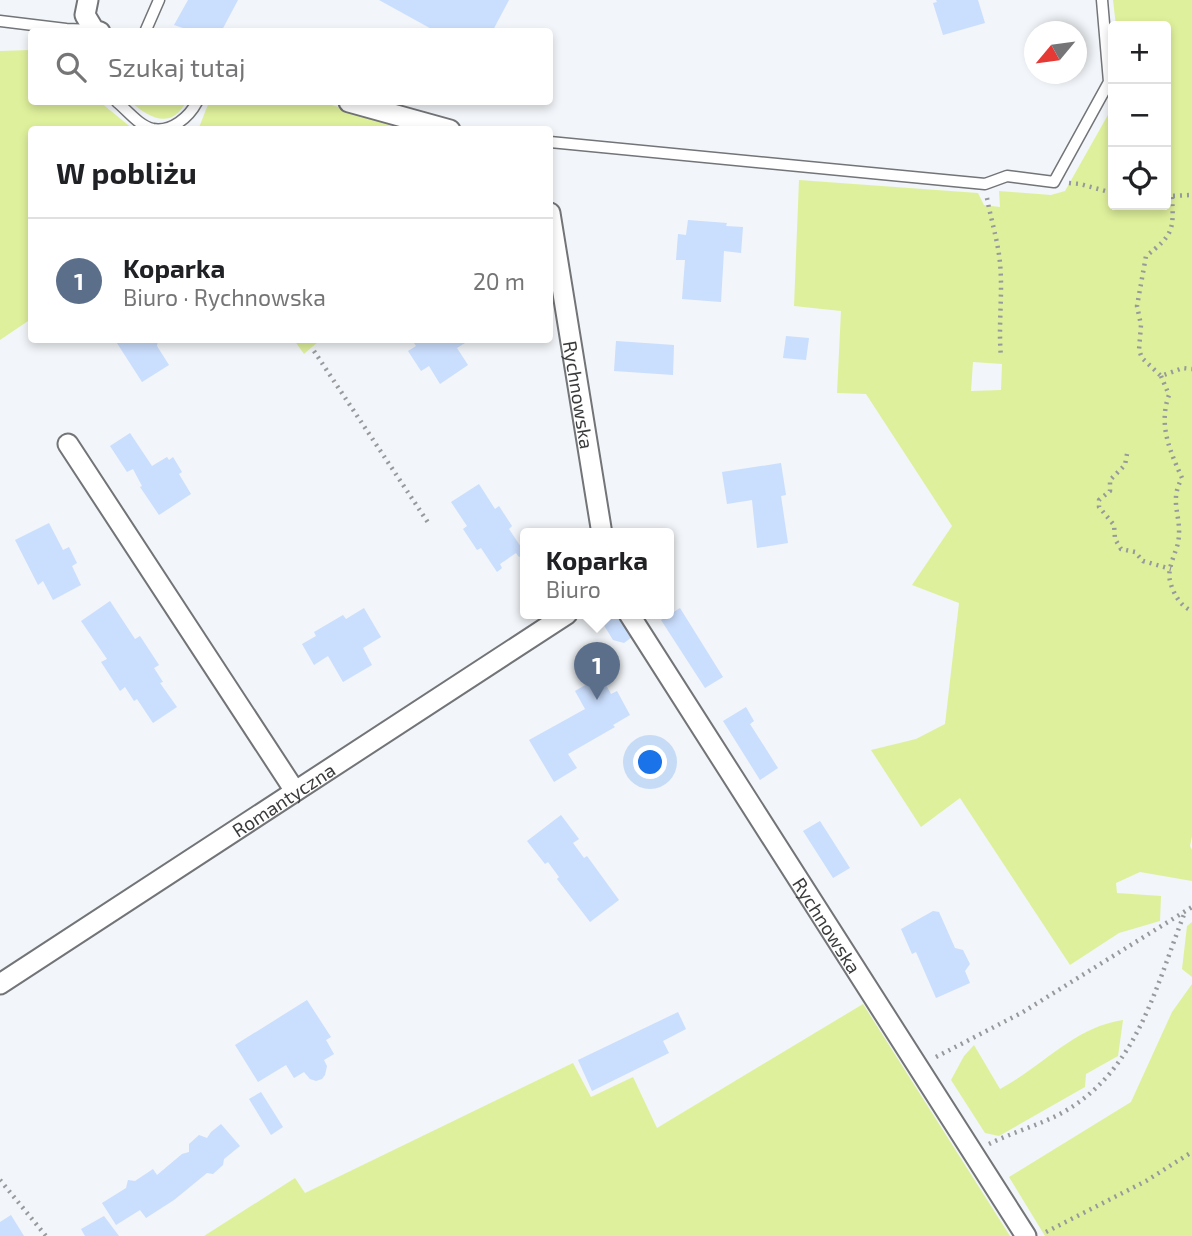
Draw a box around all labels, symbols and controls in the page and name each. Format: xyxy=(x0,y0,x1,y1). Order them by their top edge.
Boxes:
north arrow xyxy=(1024,21,1087,84)
map controls xyxy=(1108,21,1171,210)
button: + xyxy=(1108,21,1171,84)
search box xyxy=(28,28,553,105)
icon: search xyxy=(52,48,90,86)
text: Szukaj tutaj xyxy=(108,51,245,82)
button: − xyxy=(1108,84,1171,147)
button: locate xyxy=(1108,147,1171,210)
text: W pobliżu xyxy=(56,154,197,190)
text: Koparka xyxy=(123,252,225,283)
text: 1 xyxy=(74,267,84,295)
text: 20 m xyxy=(473,267,525,295)
text: Biuro · Rychnowska xyxy=(123,283,326,311)
street label: Rychnowska xyxy=(559,339,600,450)
popup xyxy=(520,528,674,619)
text: Koparka xyxy=(546,544,648,575)
text: Biuro xyxy=(546,575,601,603)
pin: 1 xyxy=(574,642,620,700)
your location xyxy=(633,745,667,779)
street label: Romantyczna xyxy=(227,757,339,841)
street label: Rychnowska xyxy=(788,873,867,977)

